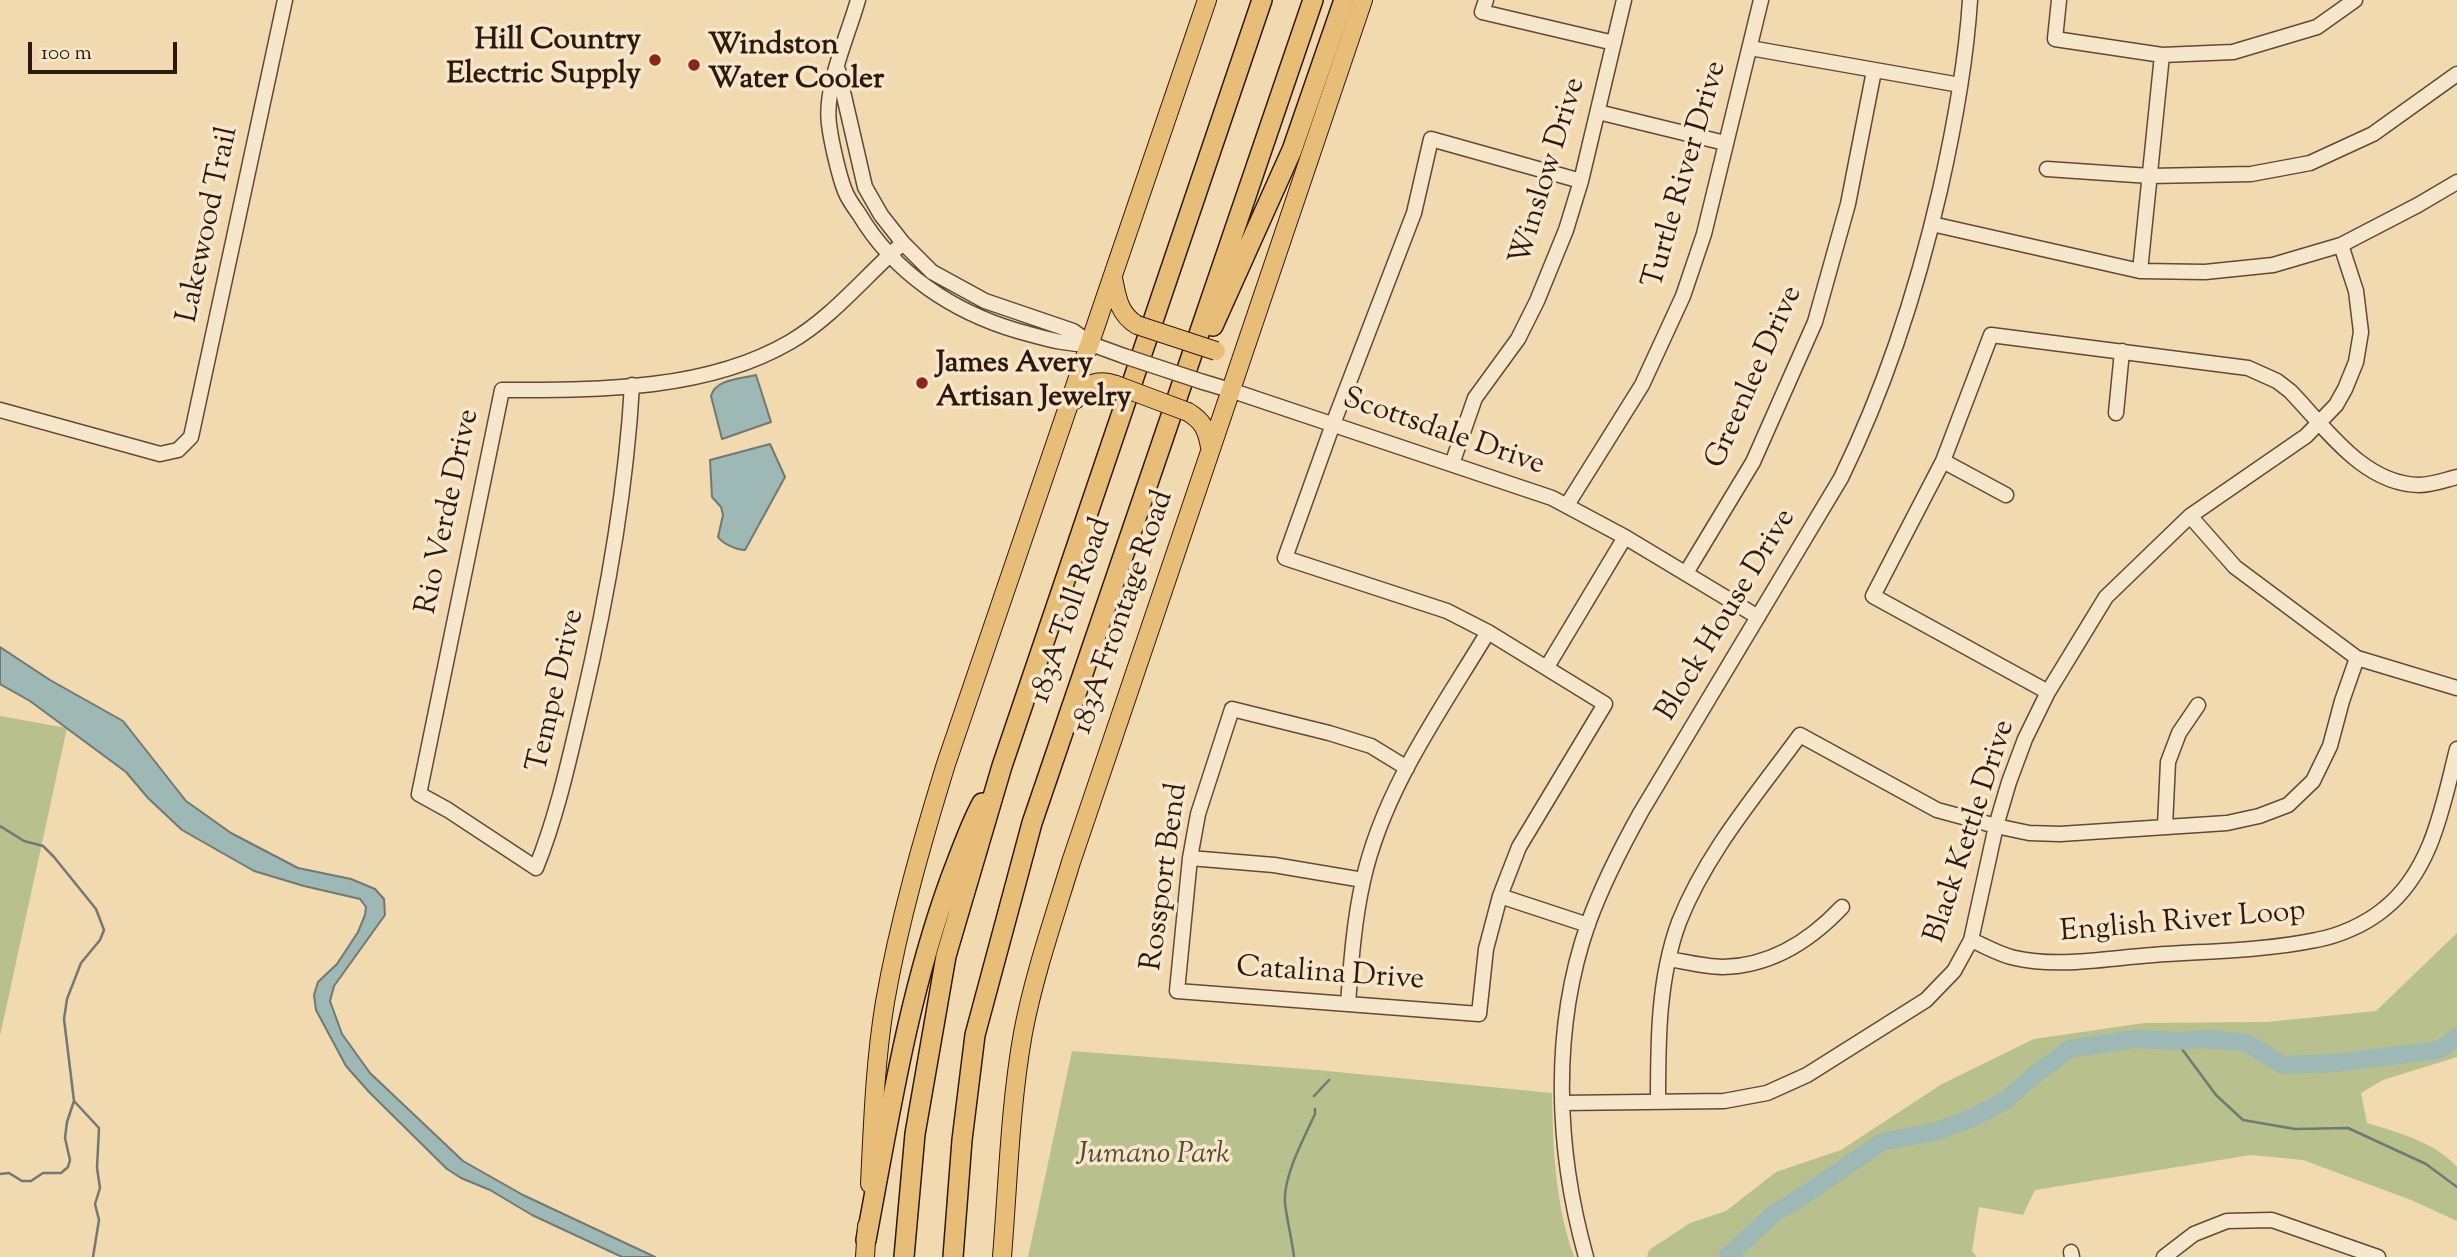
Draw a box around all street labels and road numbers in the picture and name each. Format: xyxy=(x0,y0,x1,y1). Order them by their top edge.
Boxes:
street label: Turtle River Drive xyxy=(1637,57,1737,293)
street label: Winslow Drive xyxy=(1504,74,1596,270)
street label: Lakewood Trail xyxy=(172,124,248,326)
street label: Greenlee Drive xyxy=(1700,281,1812,475)
street label: Scottsdale Drive xyxy=(1337,383,1549,485)
street label: Rio Verde Drive xyxy=(411,406,489,618)
street label: 183A Frontage Road xyxy=(1066,486,1184,740)
street label: Block House Drive xyxy=(1650,503,1806,729)
street label: 183A Toll Road xyxy=(1025,514,1121,708)
street label: Tempe Drive xyxy=(522,606,594,776)
street label: Black Kettle Drive xyxy=(1919,716,2025,948)
street label: Rossport Bend xyxy=(1136,781,1198,973)
street label: English River Loop xyxy=(2059,895,2307,953)
street label: Catalina Drive xyxy=(1235,951,1425,1001)

